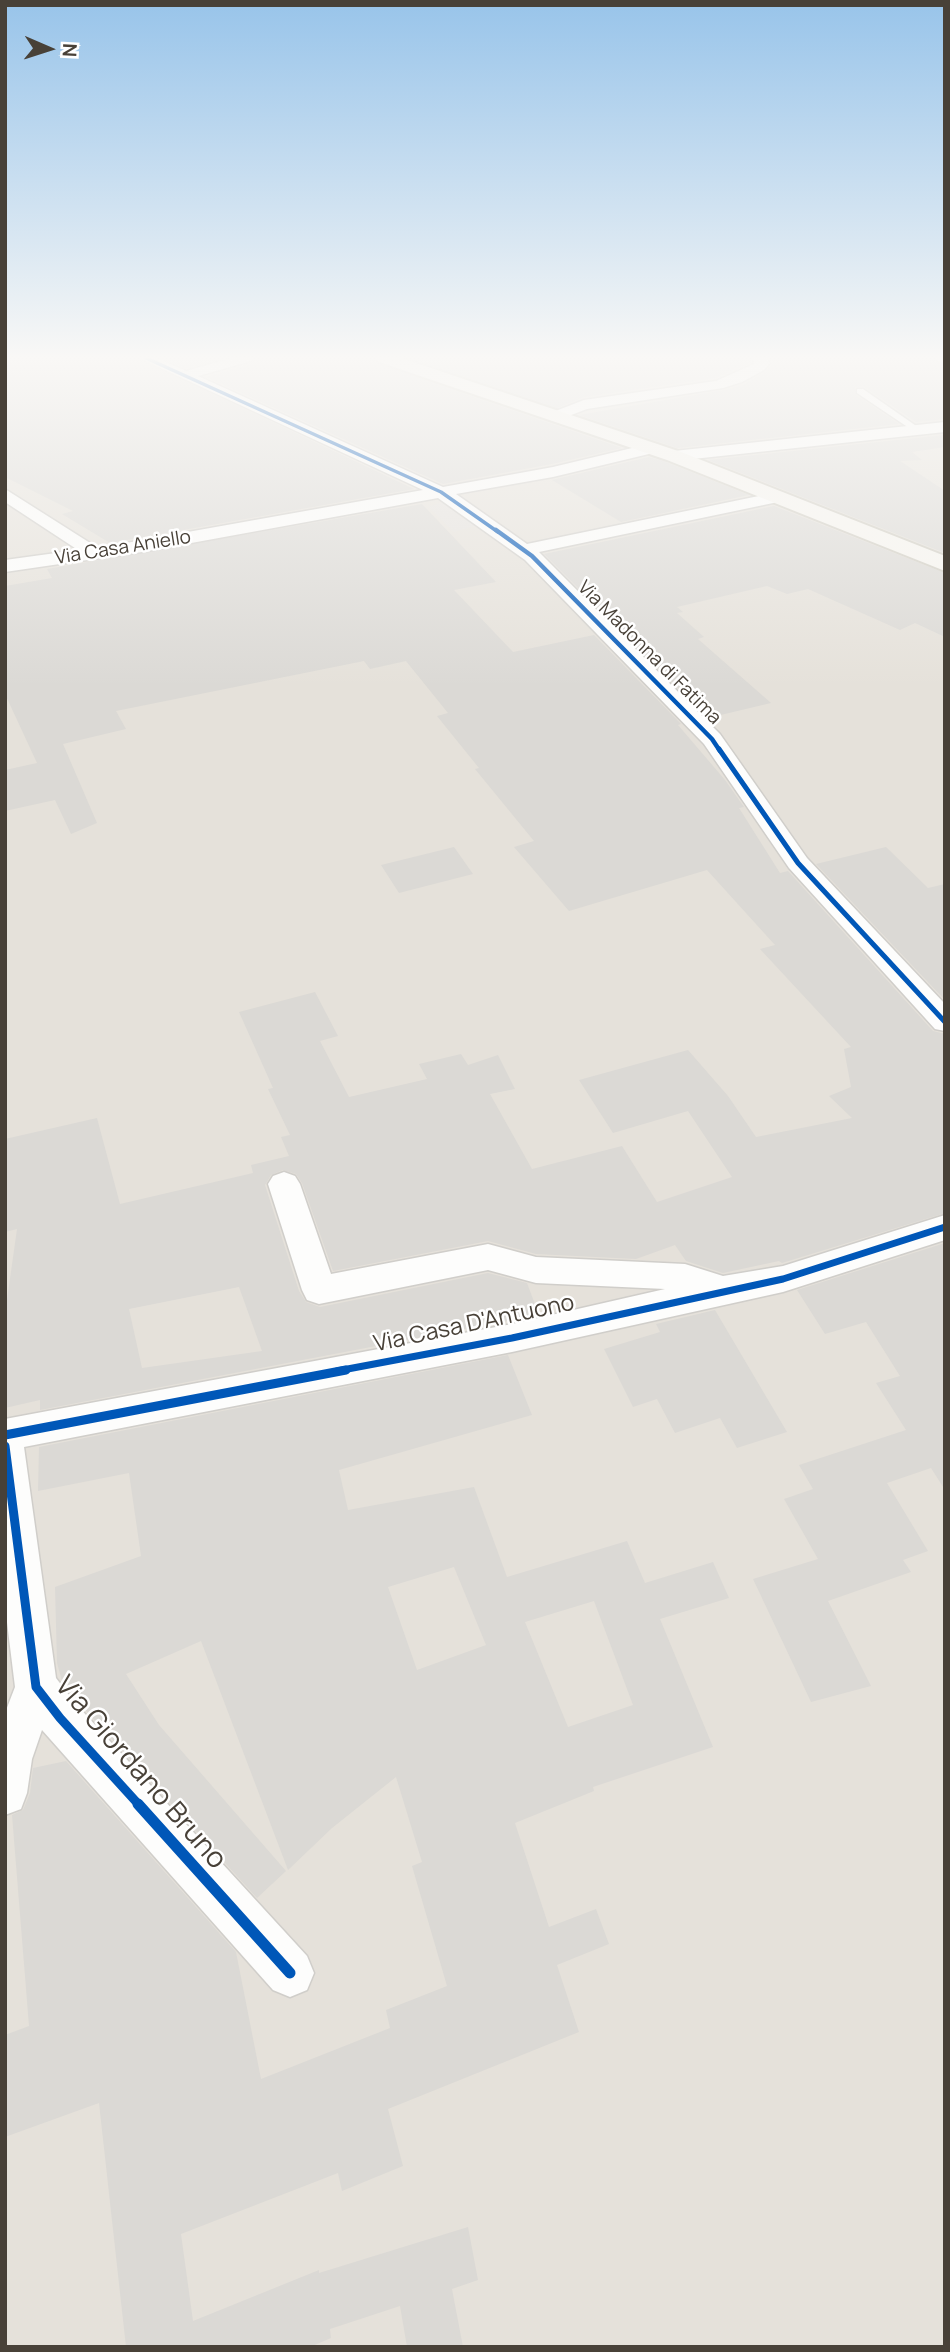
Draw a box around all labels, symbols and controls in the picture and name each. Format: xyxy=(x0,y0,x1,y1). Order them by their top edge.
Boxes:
north arrow xyxy=(14,14,84,84)
text: N xyxy=(57,43,83,58)
street label: Via Casa Aniello xyxy=(53,526,193,570)
street label: Via Madonna di Fatima xyxy=(572,576,726,730)
street label: Via Casa D'Antuono xyxy=(371,1289,577,1359)
street label: Via Giordano Bruno xyxy=(47,1670,233,1876)

